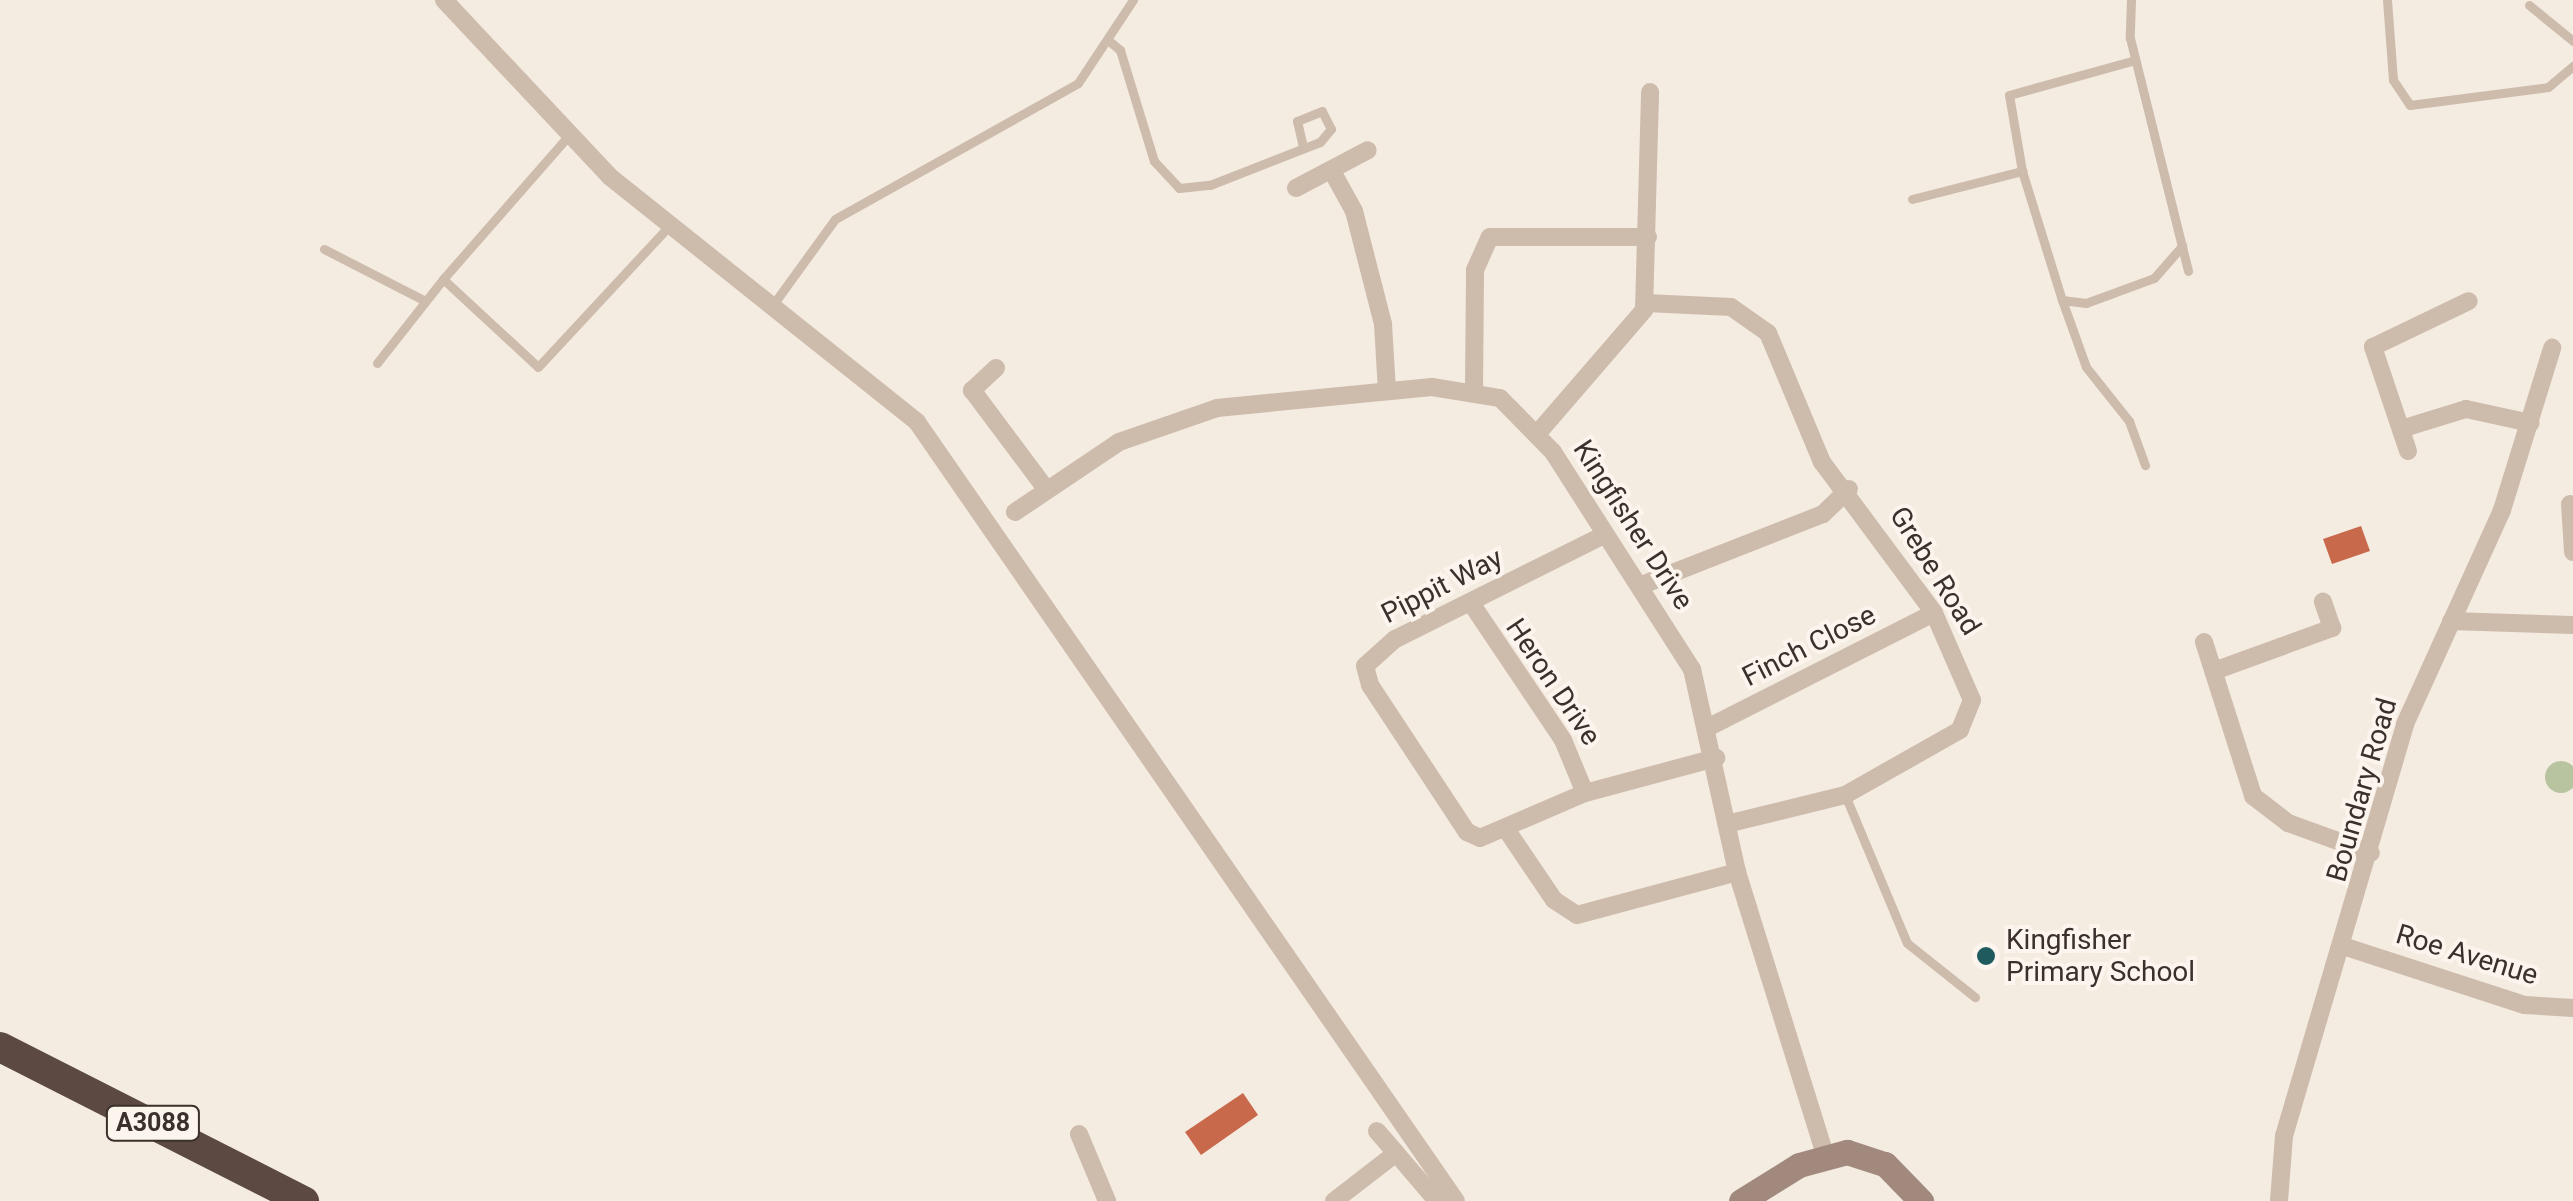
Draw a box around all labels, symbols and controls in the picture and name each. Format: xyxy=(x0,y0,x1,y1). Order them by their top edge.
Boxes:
street label: Kingfisher Drive xyxy=(1566,434,1700,616)
street label: Grebe Road xyxy=(1882,501,1988,641)
street label: Pippit Way xyxy=(1376,541,1508,631)
street label: Finch Close xyxy=(1737,598,1881,694)
street label: Heron Drive xyxy=(1498,612,1608,752)
street label: Boundary Road xyxy=(2320,694,2404,886)
street label: Roe Avenue xyxy=(2392,918,2542,992)
place label: Kingfisher Primary School xyxy=(2006,923,2195,989)
marker: Kingfisher Primary School xyxy=(1975,945,1997,967)
road number: A3088 xyxy=(106,1103,200,1143)

